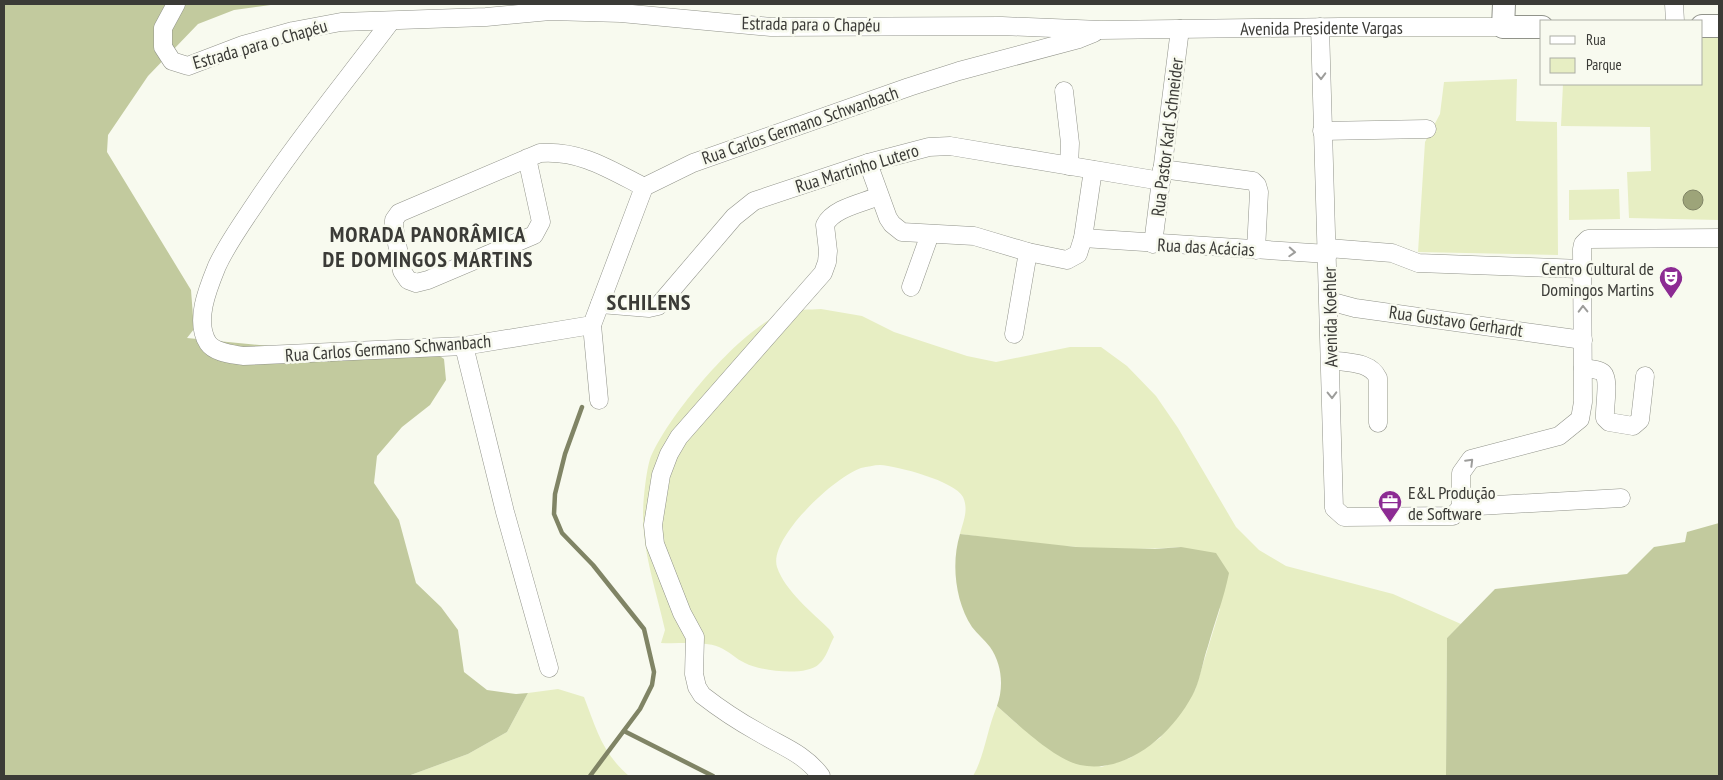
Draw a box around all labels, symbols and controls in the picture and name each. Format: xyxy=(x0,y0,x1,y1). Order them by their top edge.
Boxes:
street label: Estrada para o Chapéu xyxy=(741,11,881,37)
street label: Estrada para o Chapéu xyxy=(190,14,330,74)
street label: Avenida Presidente Vargas xyxy=(1240,16,1403,40)
legend xyxy=(1540,20,1703,85)
text: Rua xyxy=(1586,30,1606,49)
text: Parque xyxy=(1586,55,1622,74)
street label: Rua Pastor Karl Schneider xyxy=(1146,56,1188,218)
one-way arrow xyxy=(1316,72,1326,80)
street label: Rua Carlos Germano Schwanbach xyxy=(699,81,901,169)
street label: Rua Martinho Lutero xyxy=(793,138,922,198)
district label: MORADA PANORÂMICA DE DOMINGOS MARTINS xyxy=(323,220,533,273)
street label: Rua das Acácias xyxy=(1157,233,1255,261)
one-way arrow xyxy=(1288,246,1296,257)
place label: Centro Cultural de Domingos Martins xyxy=(1541,257,1654,301)
theatre icon: Centro Cultural de Domingos Martins xyxy=(1658,265,1684,299)
street label: Avenida Koehler xyxy=(1318,266,1342,368)
district label: SCHILENS xyxy=(606,288,692,316)
street label: Rua Gustavo Gerhardt xyxy=(1388,300,1524,342)
one-way arrow xyxy=(1578,305,1588,312)
street label: Rua Carlos Germano Schwanbach xyxy=(284,329,492,367)
one-way arrow xyxy=(1326,392,1337,400)
one-way arrow xyxy=(1464,459,1473,468)
place label: E&L Produção de Software xyxy=(1408,481,1496,525)
office icon: E&L Produção de Software xyxy=(1377,489,1403,523)

